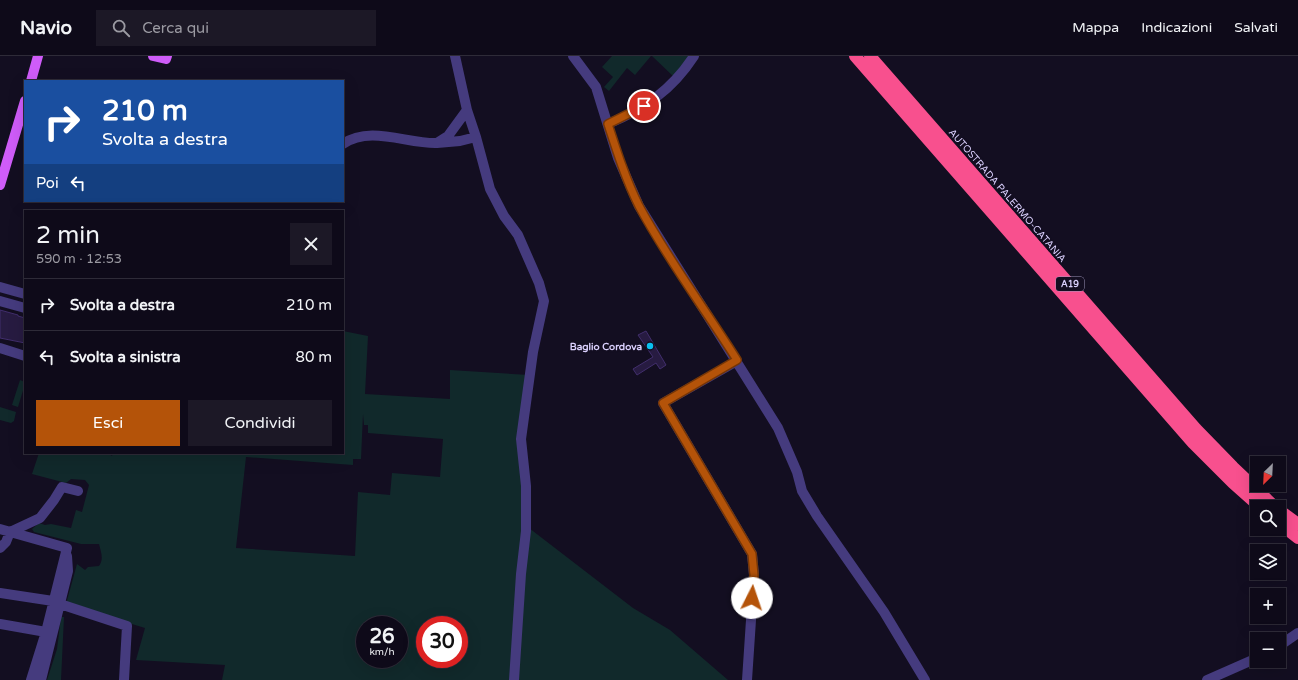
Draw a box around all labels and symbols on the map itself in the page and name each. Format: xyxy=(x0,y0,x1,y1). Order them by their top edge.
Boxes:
pin xyxy=(627,89,661,123)
street label: AUTOSTRADA PALERMO-CATANIA xyxy=(946,127,1068,265)
road number: A19 xyxy=(1056,277,1084,291)
place label: Baglio Cordova xyxy=(570,341,642,353)
marker: Baglio Cordova xyxy=(645,341,655,351)
north arrow xyxy=(1250,456,1286,492)
position arrow xyxy=(731,577,773,619)
speed limit sign: 30 xyxy=(416,616,468,668)

